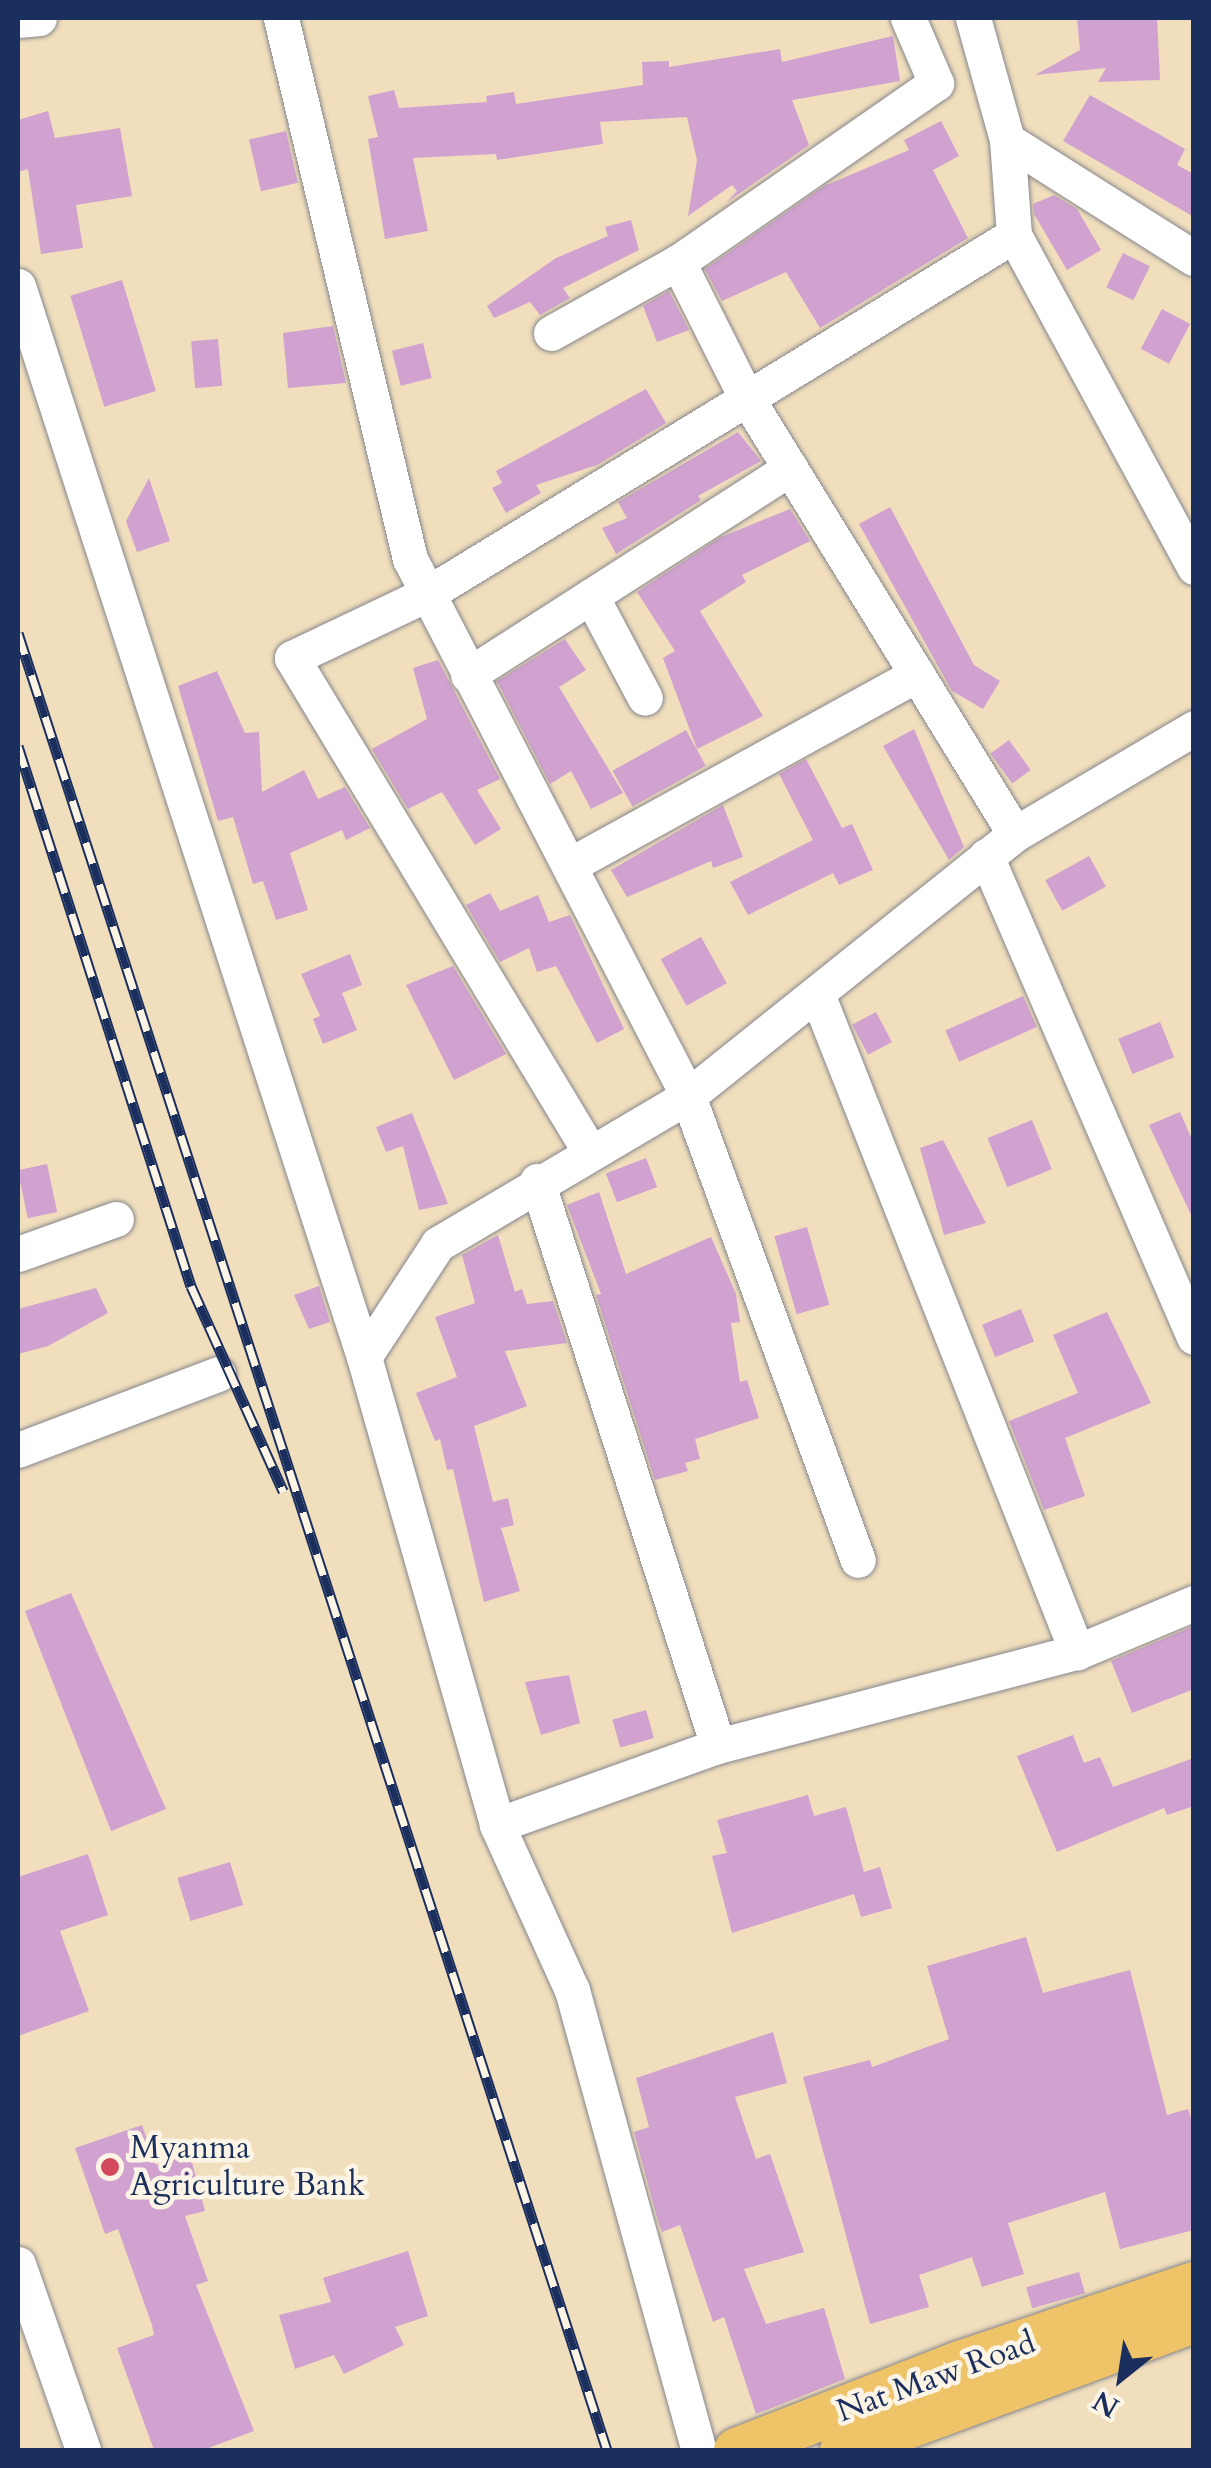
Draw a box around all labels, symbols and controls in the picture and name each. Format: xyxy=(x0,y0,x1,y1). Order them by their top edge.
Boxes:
place label: Myanma Agriculture Bank xyxy=(130,2130,365,2205)
marker: Myanma Agriculture Bank xyxy=(99,2156,121,2178)
street label: Nat Maw Road xyxy=(832,2323,1040,2431)
north arrow xyxy=(1071,2328,1171,2428)
text: N xyxy=(1086,2381,1126,2427)

